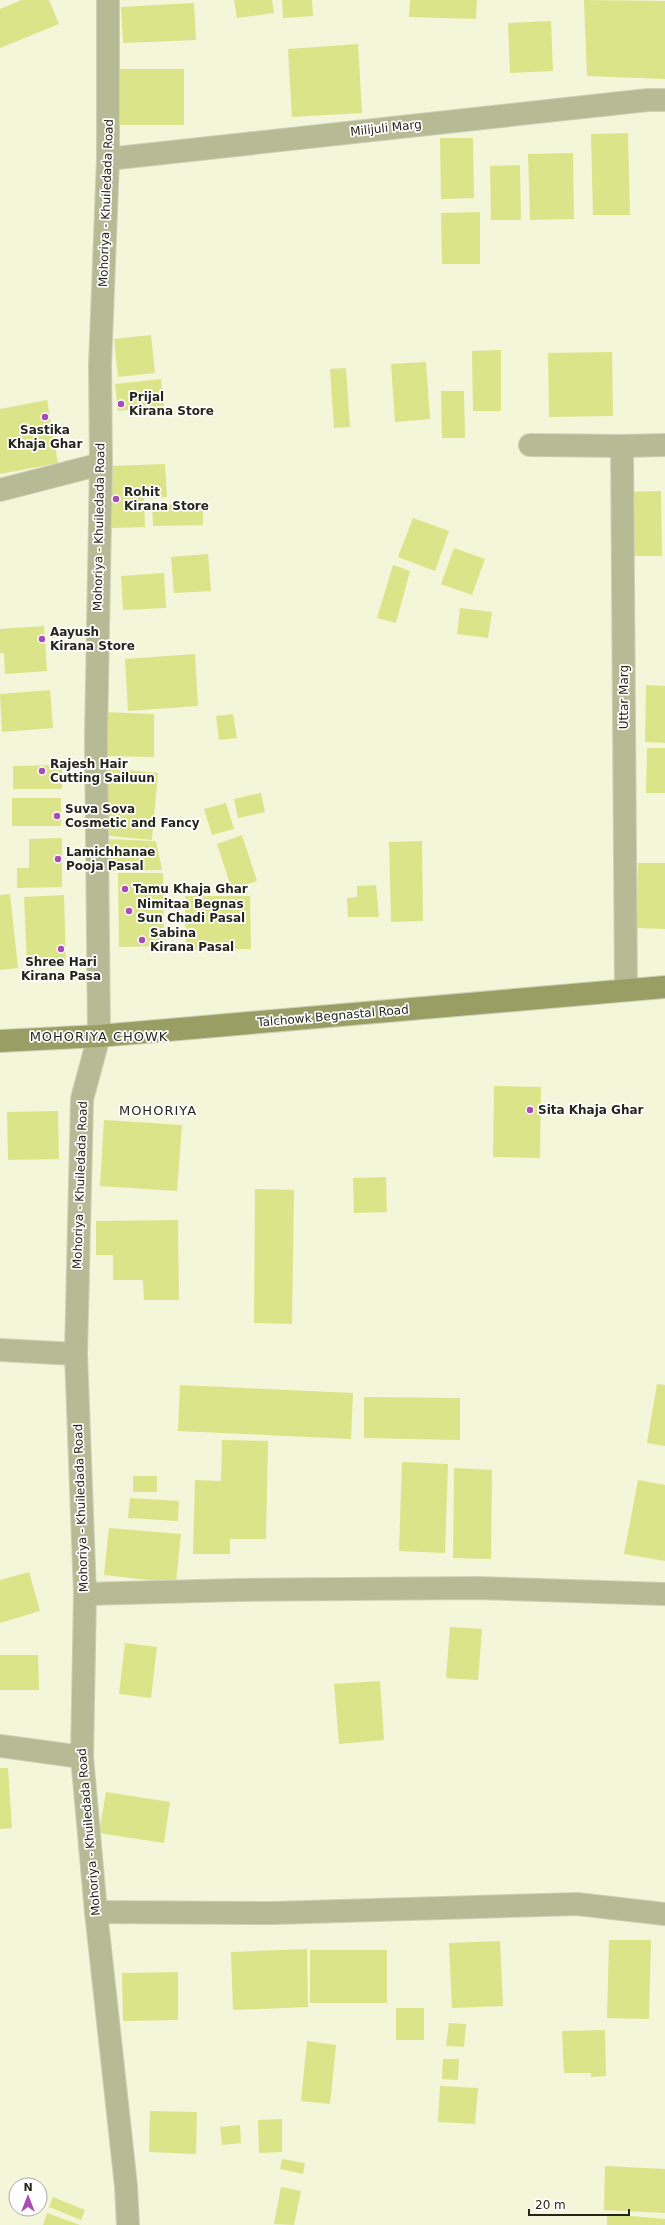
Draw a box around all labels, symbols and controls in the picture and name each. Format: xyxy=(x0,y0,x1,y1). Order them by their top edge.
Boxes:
street label: Milijuli Marg xyxy=(350,117,422,139)
street label: Mohoriya - Khuiledada Road xyxy=(96,119,116,287)
place label: Prijal Kirana Store xyxy=(129,390,214,418)
marker: Prijal Kirana Store xyxy=(116,399,126,409)
marker: Sastika Khaja Ghar xyxy=(40,412,50,422)
place label: Sastika Khaja Ghar xyxy=(8,423,82,451)
street label: Mohoriya - Khuiledada Road xyxy=(91,443,107,611)
place label: Rohit Kirana Store xyxy=(124,485,209,513)
marker: Rohit Kirana Store xyxy=(111,494,121,504)
place label: Aayush Kirana Store xyxy=(50,625,135,653)
marker: Aayush Kirana Store xyxy=(37,634,47,644)
street label: Uttar Marg xyxy=(617,665,631,729)
place label: Rajesh Hair Cutting Sailuun xyxy=(50,757,155,785)
marker: Rajesh Hair Cutting Sailuun xyxy=(37,766,47,776)
place label: Suva Sova Cosmetic and Fancy xyxy=(65,802,200,830)
marker: Suva Sova Cosmetic and Fancy xyxy=(52,811,62,821)
place label: Lamichhanae Pooja Pasal xyxy=(66,845,155,873)
marker: Lamichhanae Pooja Pasal xyxy=(53,854,63,864)
place label: Tamu Khaja Ghar xyxy=(133,882,248,896)
marker: Tamu Khaja Ghar xyxy=(120,884,130,894)
place label: Nimitaa Begnas Sun Chadi Pasal xyxy=(137,897,245,925)
marker: Nimitaa Begnas Sun Chadi Pasal xyxy=(124,906,134,916)
place label: Sabina Kirana Pasal xyxy=(150,926,234,954)
marker: Sabina Kirana Pasal xyxy=(137,935,147,945)
marker: Shree Hari Kirana Pasa xyxy=(56,944,66,954)
place label: Shree Hari Kirana Pasa xyxy=(21,955,101,983)
street label: Talchowk Begnastal Road xyxy=(256,1002,409,1030)
district label: MOHORIYA CHOWK xyxy=(30,1029,168,1044)
street label: Mohoriya - Khuiledada Road xyxy=(70,1101,90,1269)
district label: MOHORIYA xyxy=(119,1103,197,1118)
place label: Sita Khaja Ghar xyxy=(538,1103,644,1117)
marker: Sita Khaja Ghar xyxy=(525,1105,535,1115)
street label: Mohoriya - Khuiledada Road xyxy=(71,1424,91,1592)
street label: Mohoriya - Khuiledada Road xyxy=(75,1748,103,1916)
north arrow xyxy=(8,2177,48,2217)
text: N xyxy=(23,2181,33,2194)
scale bar xyxy=(529,2191,629,2217)
text: 20 m xyxy=(535,2198,566,2212)

